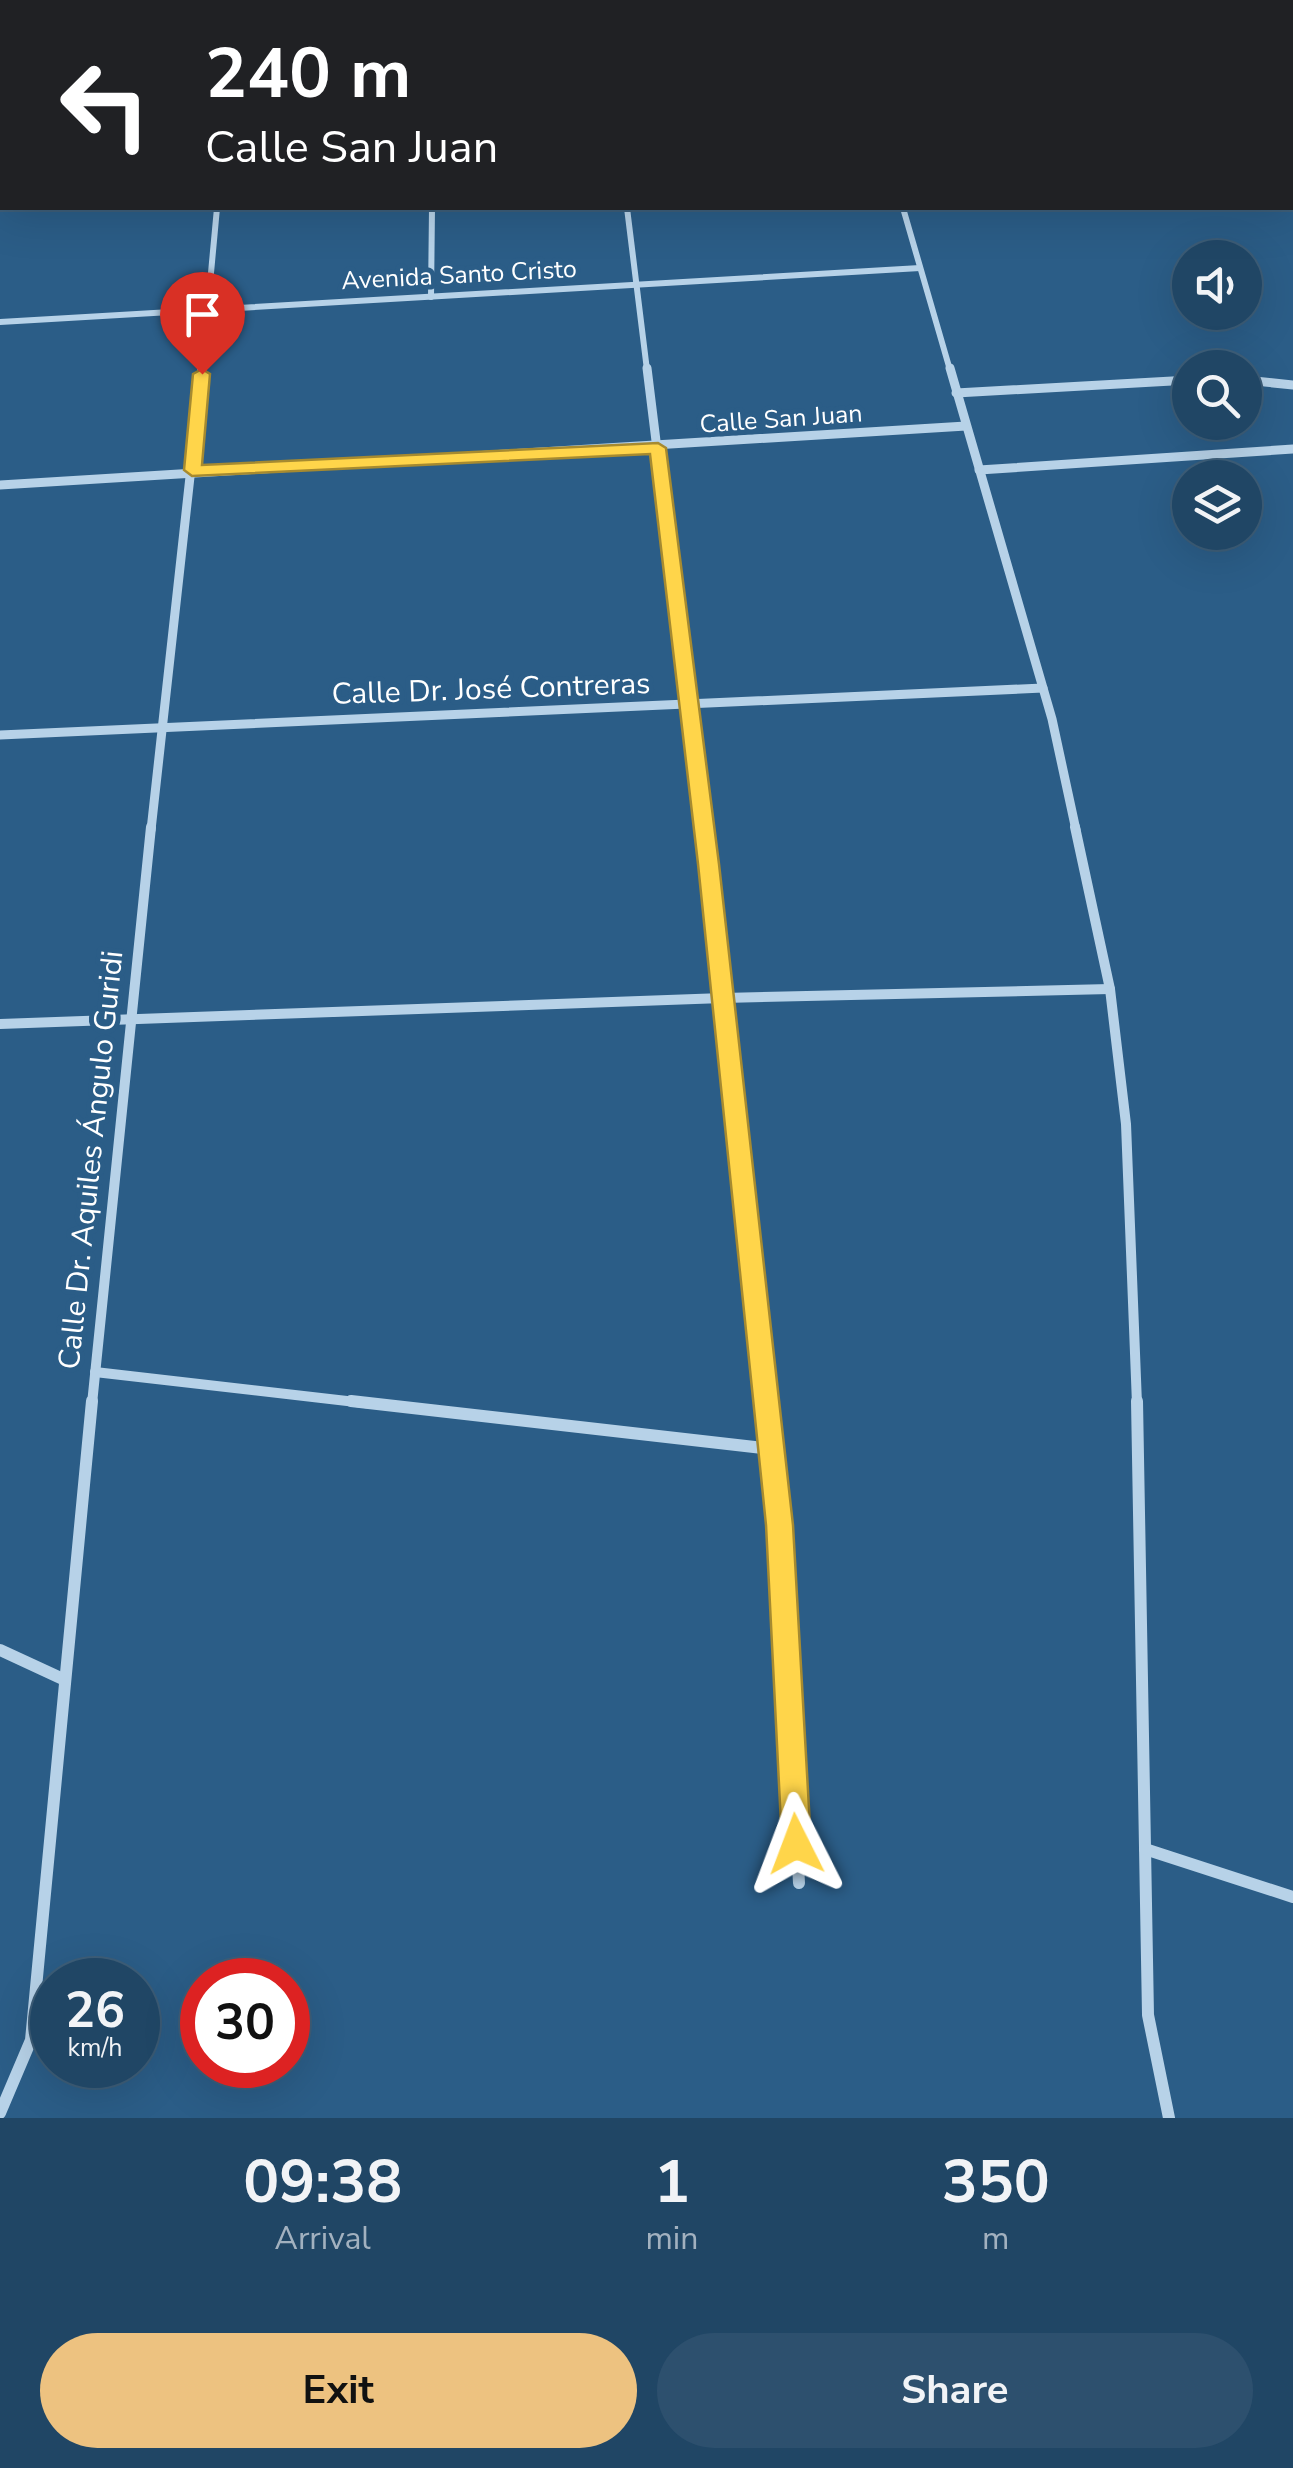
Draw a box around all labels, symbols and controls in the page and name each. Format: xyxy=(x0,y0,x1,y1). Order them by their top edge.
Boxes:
text: 240 m xyxy=(205,26,411,122)
icon: left xyxy=(40,40,170,170)
text: Calle San Juan xyxy=(205,117,498,178)
map controls xyxy=(1172,240,1262,550)
button: sound xyxy=(1172,240,1262,330)
street label: Avenida Santo Cristo xyxy=(340,252,578,298)
pin xyxy=(160,272,245,375)
icon: arrive xyxy=(175,287,230,342)
button: search xyxy=(1172,350,1262,440)
street label: Calle San Juan xyxy=(699,396,863,442)
button: layers xyxy=(1172,460,1262,550)
street label: Calle Dr. José Contreras xyxy=(331,663,651,715)
street label: Calle Dr. Aquiles Ángulo Guridi xyxy=(49,949,133,1371)
position arrow xyxy=(744,1792,848,1896)
speed limit sign: 30 xyxy=(180,1958,310,2088)
text: 26 xyxy=(65,1976,125,2045)
text: km/h xyxy=(67,2031,123,2065)
text: 09:38 xyxy=(243,2141,402,2223)
text: 1 xyxy=(654,2141,690,2223)
text: 350 xyxy=(942,2141,1050,2223)
text: Arrival xyxy=(275,2217,371,2260)
text: min xyxy=(645,2217,698,2260)
text: m xyxy=(982,2217,1009,2260)
button: Exit xyxy=(40,2333,637,2448)
button: Share xyxy=(657,2333,1253,2448)

